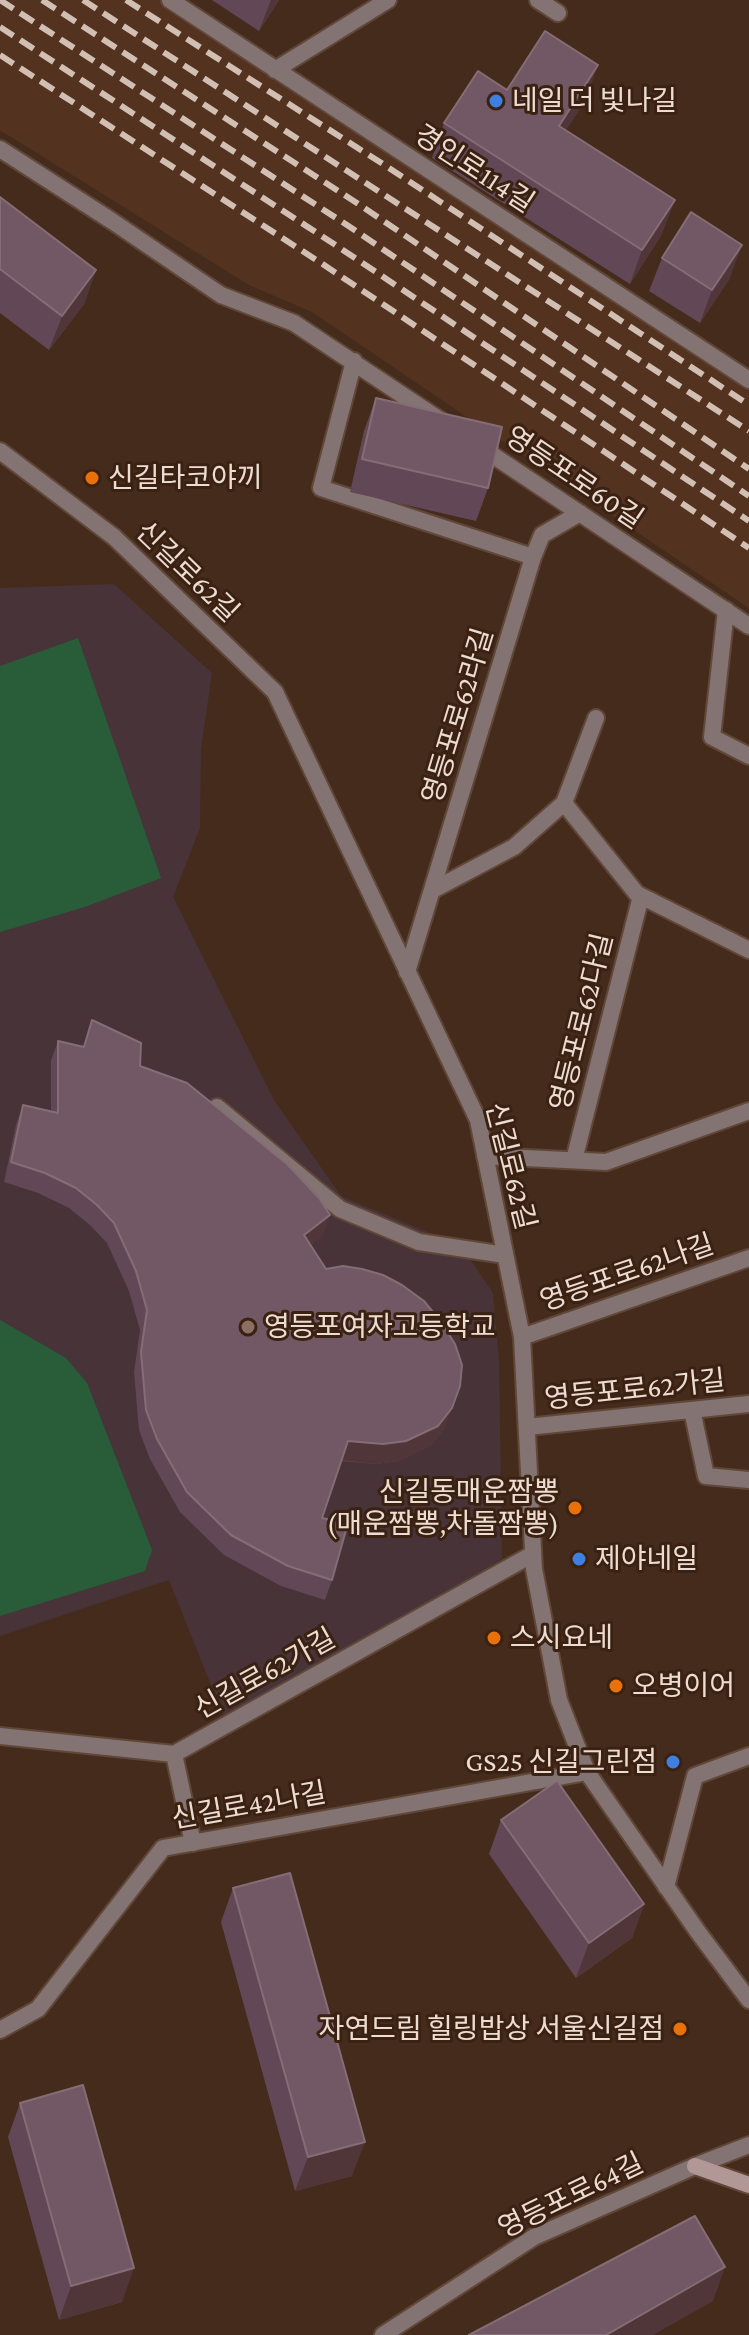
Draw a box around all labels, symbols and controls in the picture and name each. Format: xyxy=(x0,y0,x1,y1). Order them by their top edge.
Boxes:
place label: 네일 더 빛나길 xyxy=(512,84,677,118)
marker: 네일 더 빛나길 xyxy=(487,92,505,110)
street label: 경인로114길 xyxy=(408,118,540,220)
street label: 영등포로60길 xyxy=(499,420,649,536)
place label: 신길타코야끼 xyxy=(108,461,263,495)
marker: 신길타코야끼 xyxy=(83,469,101,487)
street label: 신길로62길 xyxy=(129,515,245,629)
street label: 영등포로62라길 xyxy=(415,624,501,808)
street label: 영등포로62다길 xyxy=(544,930,620,1114)
street label: 신길로62길 xyxy=(478,1099,542,1233)
street label: 영등포로62나길 xyxy=(536,1228,718,1318)
place label: 영등포여자고등학교 xyxy=(264,1310,496,1344)
marker: 영등포여자고등학교 xyxy=(239,1318,257,1336)
street label: 영등포로62가길 xyxy=(543,1364,727,1416)
place label: 신길동매운짬뽕 (매운짬뽕,차돌짬뽕) xyxy=(327,1475,559,1541)
marker: 신길동매운짬뽕 (매운짬뽕,차돌짬뽕) xyxy=(566,1499,584,1517)
place label: 제야네일 xyxy=(595,1542,698,1576)
marker: 제야네일 xyxy=(570,1550,588,1568)
place label: 스시요네 xyxy=(510,1621,613,1655)
street label: 신길로62가길 xyxy=(189,1622,341,1726)
marker: 스시요네 xyxy=(485,1629,503,1647)
place label: 오병이어 xyxy=(632,1669,735,1703)
marker: 오병이어 xyxy=(607,1677,625,1695)
place label: GS25 신길그린점 xyxy=(466,1745,657,1779)
marker: GS25 신길그린점 xyxy=(664,1753,682,1771)
street label: 신길로42나길 xyxy=(169,1776,329,1836)
place label: 자연드림 힐링밥상 서울신길점 xyxy=(319,2012,664,2046)
marker: 자연드림 힐링밥상 서울신길점 xyxy=(671,2020,689,2038)
street label: 영등포로64길 xyxy=(493,2146,649,2246)

